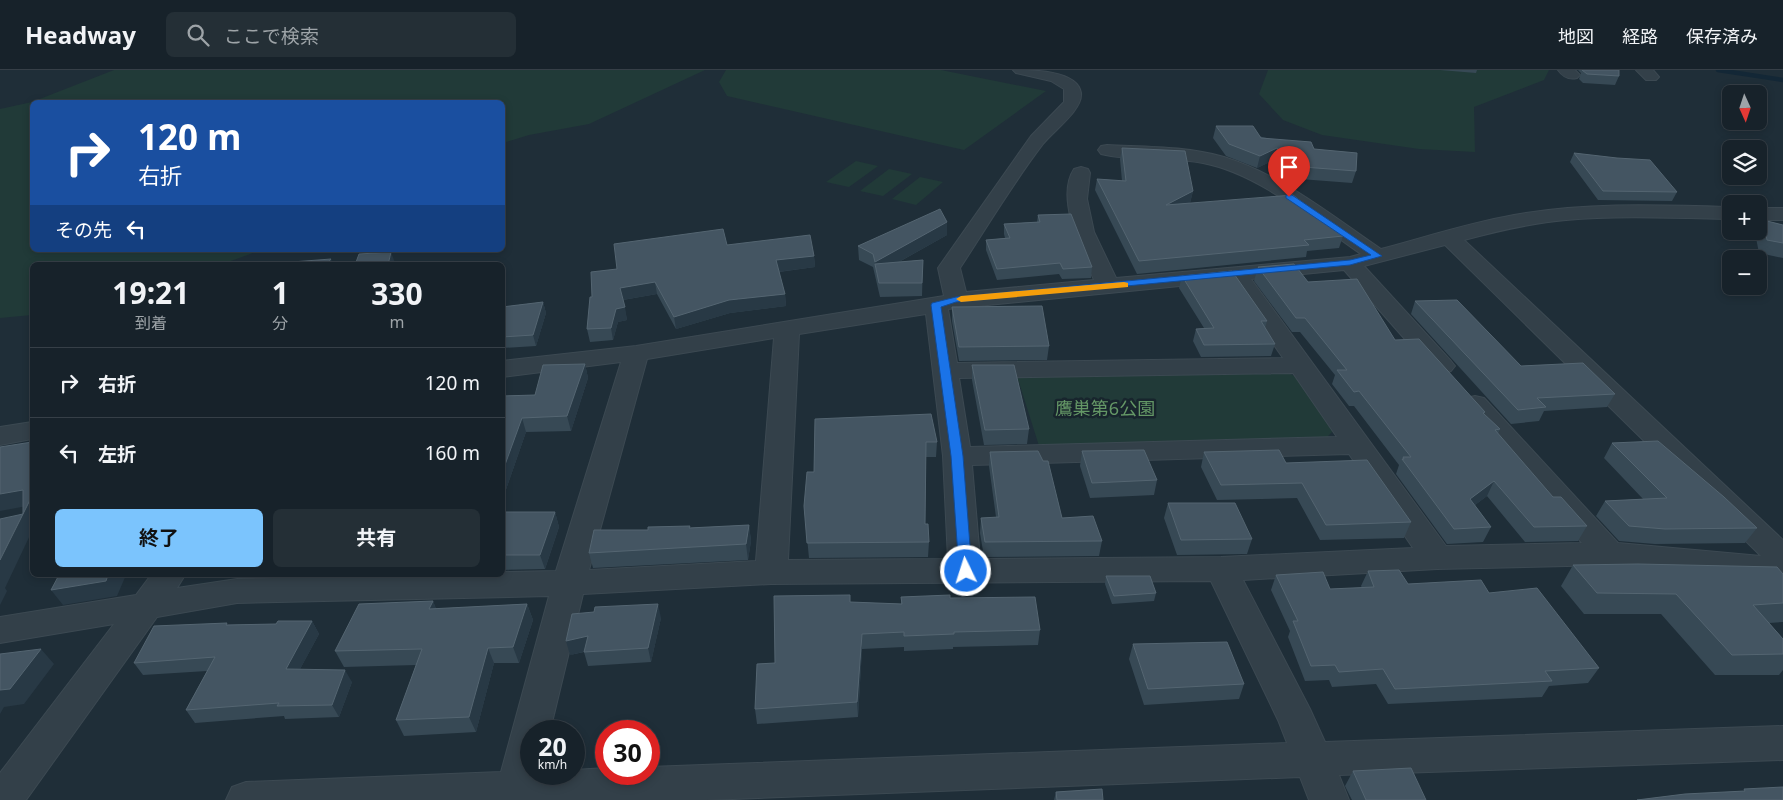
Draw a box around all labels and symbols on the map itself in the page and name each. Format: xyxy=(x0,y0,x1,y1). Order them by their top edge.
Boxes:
north arrow xyxy=(1722,85,1768,130)
pin xyxy=(1268,146,1310,197)
park label: 鷹巣第6公園 xyxy=(1055,396,1155,420)
position arrow xyxy=(939,544,991,596)
speed limit sign: 30 xyxy=(595,720,660,785)

